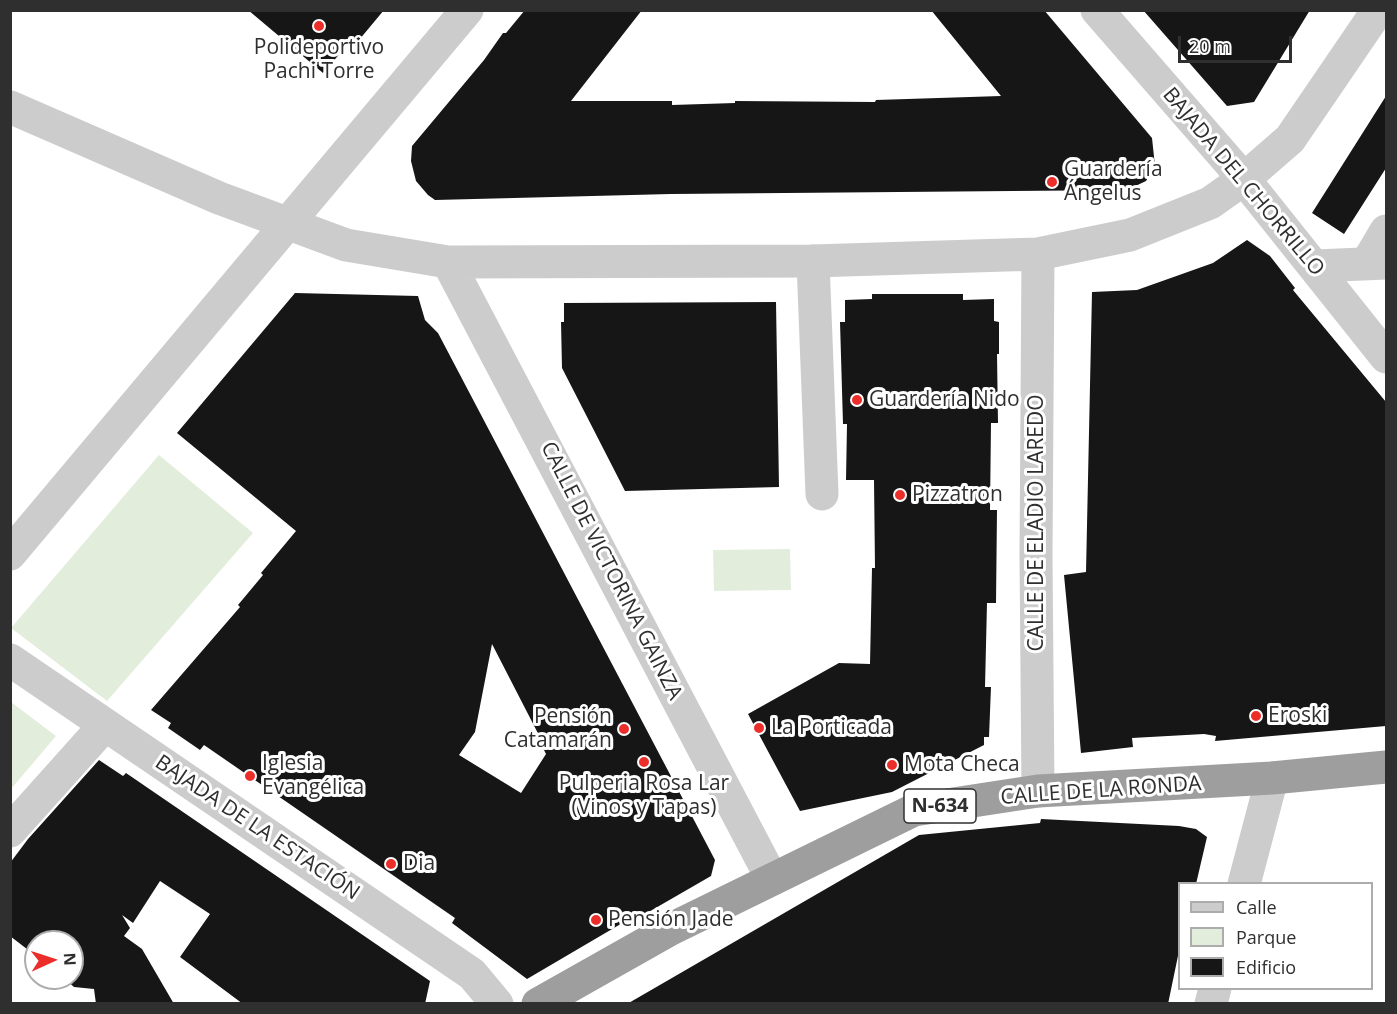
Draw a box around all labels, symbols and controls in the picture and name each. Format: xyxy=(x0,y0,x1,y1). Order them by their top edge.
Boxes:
marker: Polideportivo Pachi Torre xyxy=(312,19,326,33)
scale bar xyxy=(1181,24,1295,62)
text: 20 m xyxy=(1189,34,1231,58)
place label: Polideportivo Pachi Torre xyxy=(254,35,384,85)
street label: BAJADA DEL CHORRILLO xyxy=(1157,83,1329,281)
place label: Guardería Ángelus xyxy=(1064,157,1163,207)
marker: Guardería Ángelus xyxy=(1045,175,1059,189)
place label: Guardería Nido xyxy=(869,387,1020,413)
marker: Guardería Nido xyxy=(850,393,864,407)
street label: CALLE DE ELADIO LAREDO xyxy=(1024,394,1050,652)
street label: CALLE DE VICTORINA GAINZA xyxy=(535,438,687,704)
place label: Pizzatron xyxy=(912,482,1003,508)
marker: Pizzatron xyxy=(893,488,907,502)
place label: Eroski xyxy=(1268,703,1327,729)
place label: Pensión Catamarán xyxy=(504,704,612,754)
marker: Eroski xyxy=(1249,709,1263,723)
place label: La Porticada xyxy=(771,715,892,741)
marker: La Porticada xyxy=(752,721,766,735)
marker: Pensión Catamarán xyxy=(617,722,631,736)
street label: BAJADA DE LA ESTACIÓN xyxy=(150,750,364,906)
place label: Iglesia Evangélica xyxy=(262,751,364,801)
place label: Mota Checa xyxy=(904,752,1020,778)
marker: Pulperia Rosa Lar (Vinos y Tapas) xyxy=(637,755,651,769)
marker: Mota Checa xyxy=(885,758,899,772)
marker: Iglesia Evangélica xyxy=(243,769,257,783)
place label: Pulperia Rosa Lar (Vinos y Tapas) xyxy=(559,771,729,821)
street label: CALLE DE LA RONDA xyxy=(1000,771,1202,811)
road number: N-634 xyxy=(904,789,976,823)
place label: Dia xyxy=(403,851,435,877)
marker: Dia xyxy=(384,857,398,871)
legend xyxy=(1178,882,1373,990)
text: Calle xyxy=(1236,895,1277,919)
place label: Pensión Jade xyxy=(608,907,734,933)
marker: Pensión Jade xyxy=(589,913,603,927)
text: Parque xyxy=(1236,925,1296,949)
north arrow xyxy=(24,930,84,990)
text: N xyxy=(59,952,81,966)
text: Edificio xyxy=(1236,955,1296,979)

